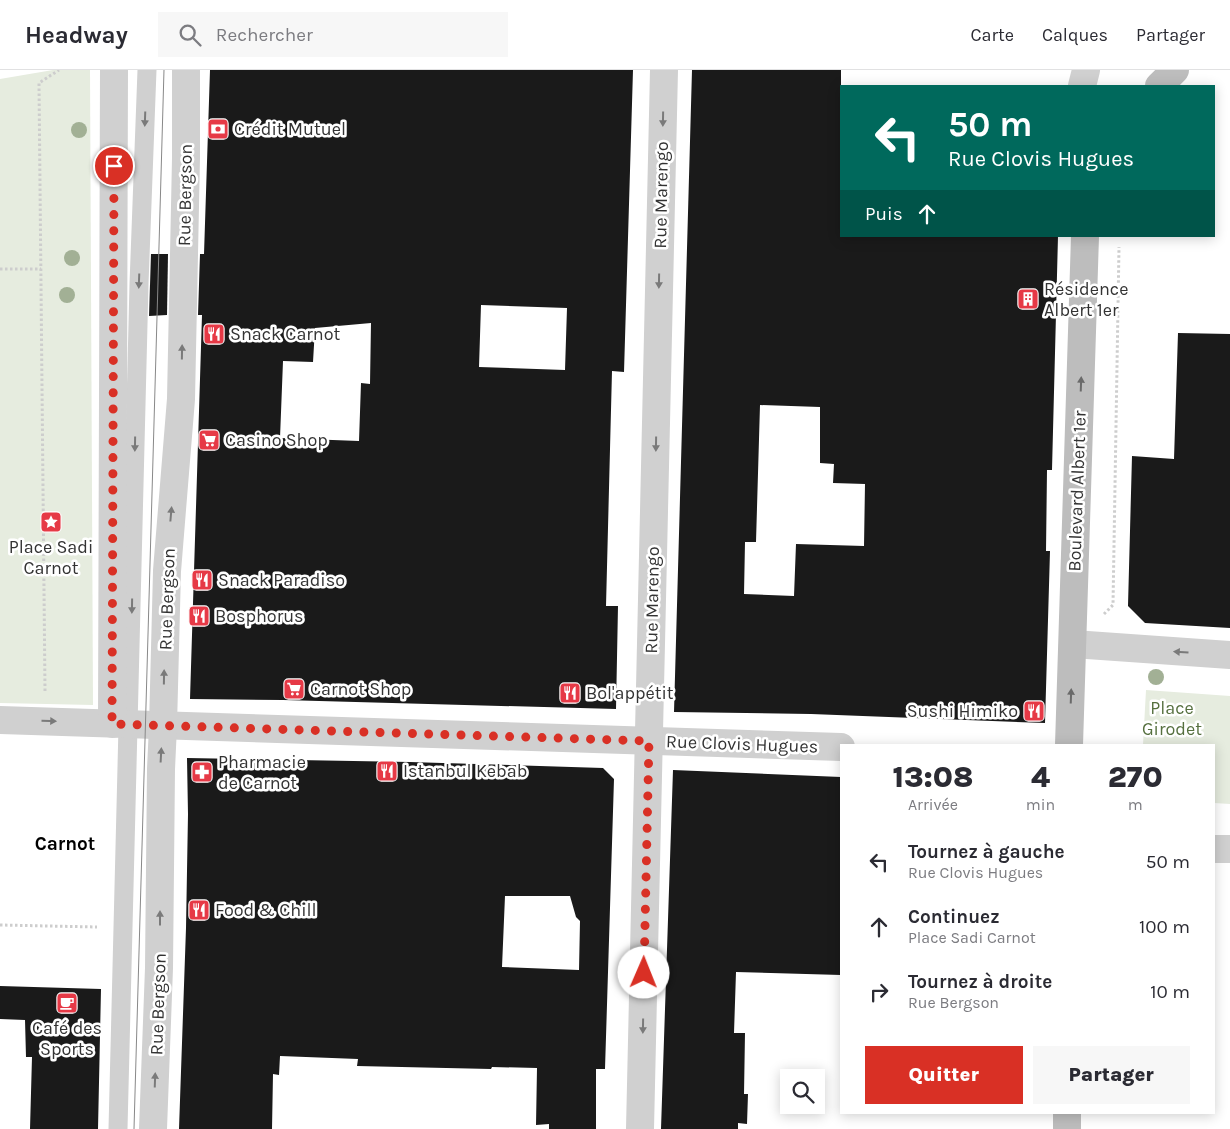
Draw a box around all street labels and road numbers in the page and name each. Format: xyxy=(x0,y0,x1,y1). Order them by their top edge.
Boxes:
street label: Rue Marengo xyxy=(649,141,673,249)
street label: Rue Bergson xyxy=(173,144,197,246)
street label: Boulevard Albert 1er xyxy=(1063,410,1091,572)
street label: Rue Marengo xyxy=(640,546,664,654)
street label: Rue Bergson xyxy=(154,547,180,651)
street label: Rue Clovis Hugues xyxy=(666,730,818,758)
street label: Rue Bergson xyxy=(145,952,171,1056)

